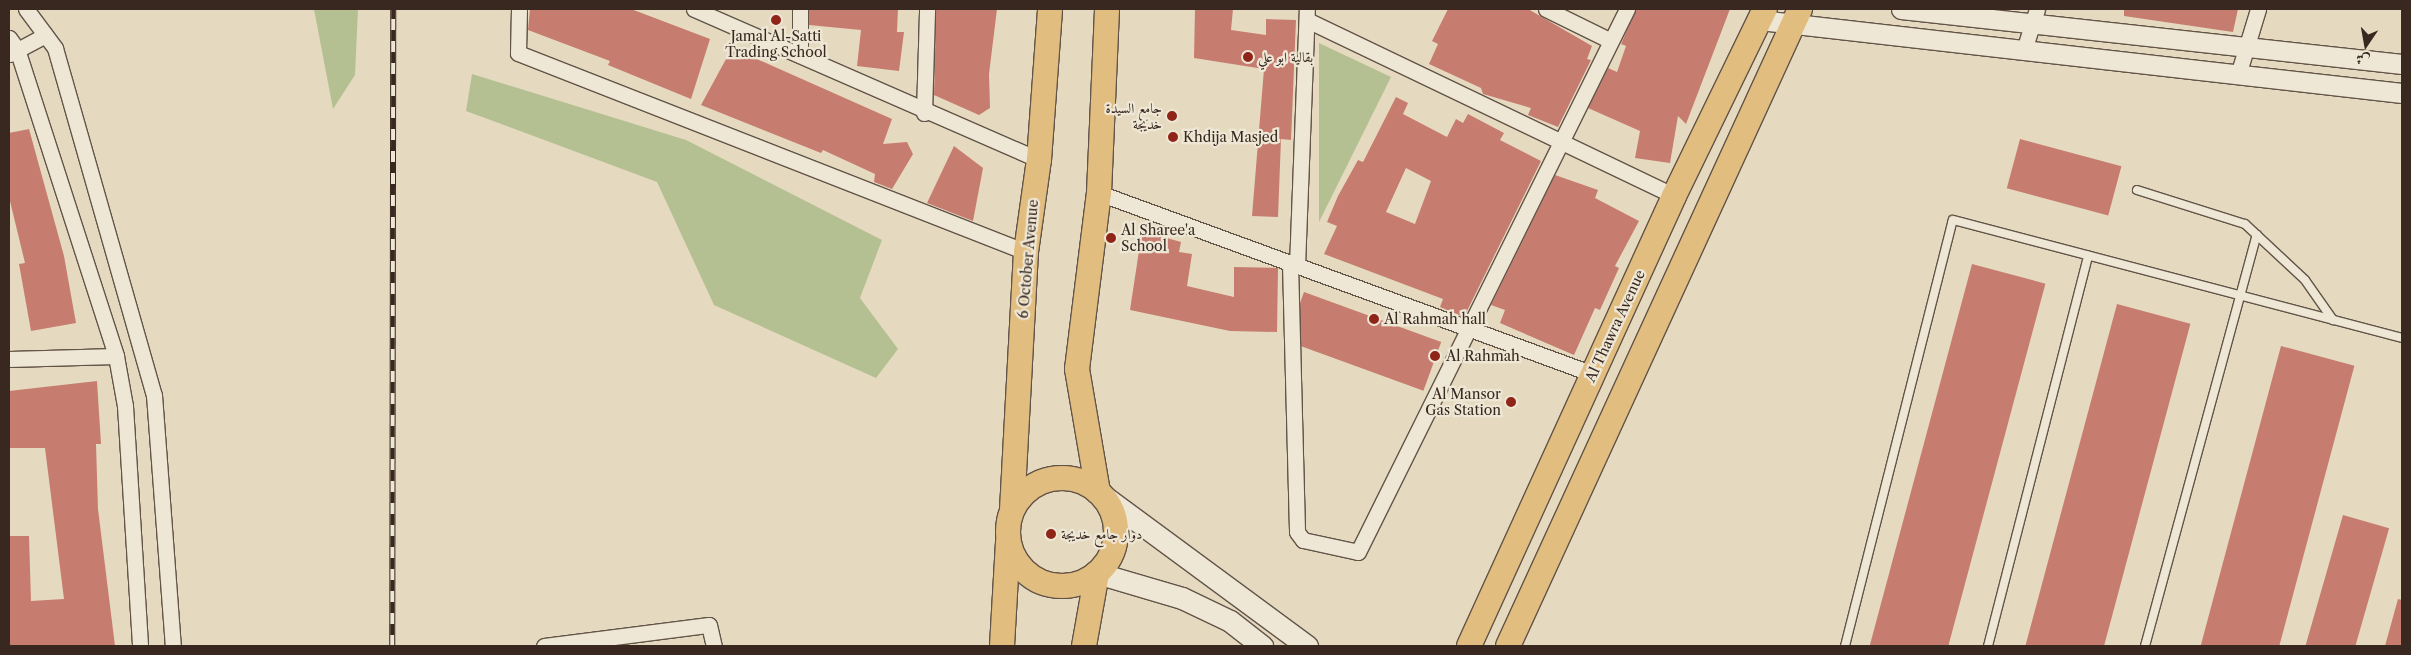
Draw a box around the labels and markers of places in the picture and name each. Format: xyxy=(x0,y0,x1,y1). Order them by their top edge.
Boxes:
marker: Jamal Al-Satti Trading School xyxy=(770,14,782,26)
place label: Jamal Al-Satti Trading School xyxy=(725,28,827,60)
place label: بقالية ابو علي xyxy=(1258,49,1313,65)
marker: بقالية ابو علي xyxy=(1242,51,1254,63)
place label: جامع السيدة خديجة xyxy=(1106,100,1162,132)
marker: جامع السيدة خديجة xyxy=(1166,110,1178,122)
place label: Khdija Masjed xyxy=(1183,129,1278,145)
marker: Khdija Masjed xyxy=(1167,131,1179,143)
place label: Al Sharee'a School xyxy=(1121,222,1195,254)
marker: Al Sharee'a School xyxy=(1105,232,1117,244)
place label: Al Rahmah hall xyxy=(1384,311,1486,327)
marker: Al Rahmah hall xyxy=(1368,313,1380,325)
place label: Al Rahmah xyxy=(1446,348,1520,364)
marker: Al Rahmah xyxy=(1428,349,1442,363)
place label: Al Mansor Gas Station xyxy=(1425,386,1501,418)
marker: Al Mansor Gas Station xyxy=(1505,396,1517,408)
place label: دوار جامع خديجة xyxy=(1061,526,1142,542)
marker: دوار جامع خديجة xyxy=(1045,528,1057,540)

